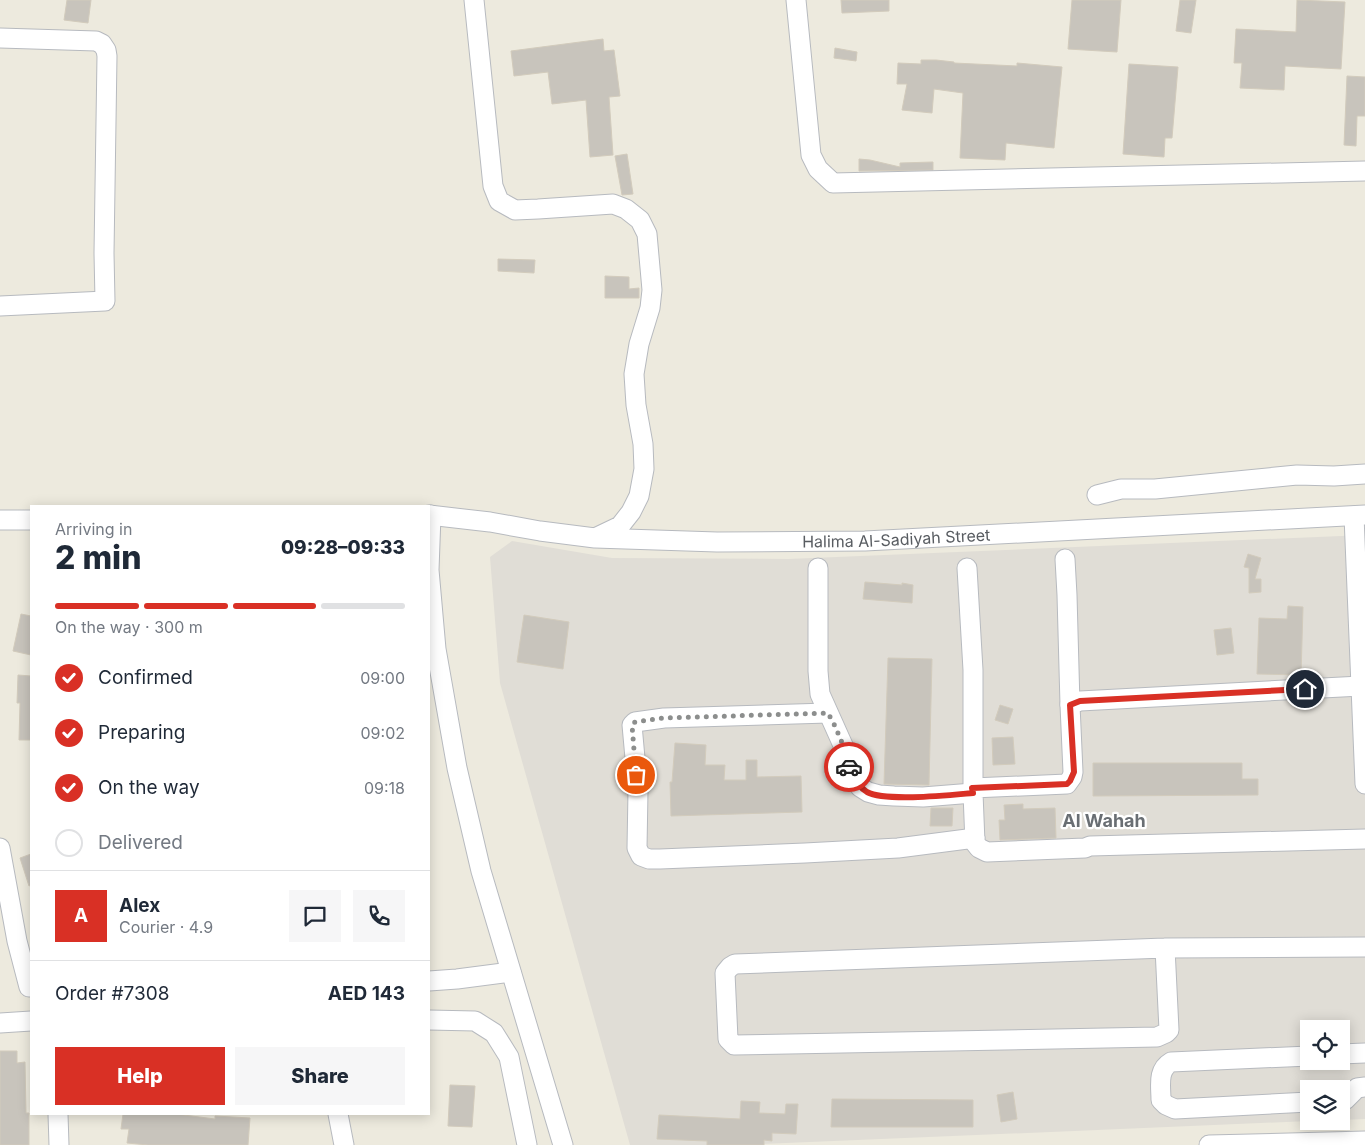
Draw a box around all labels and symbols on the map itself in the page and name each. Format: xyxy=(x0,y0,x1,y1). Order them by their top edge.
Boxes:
street label: Halima Al-Sadiyah Street xyxy=(802,524,991,551)
pin xyxy=(1284,668,1326,710)
courier xyxy=(824,742,874,792)
pin xyxy=(615,754,657,796)
district label: Al Wahah xyxy=(1062,810,1146,831)

